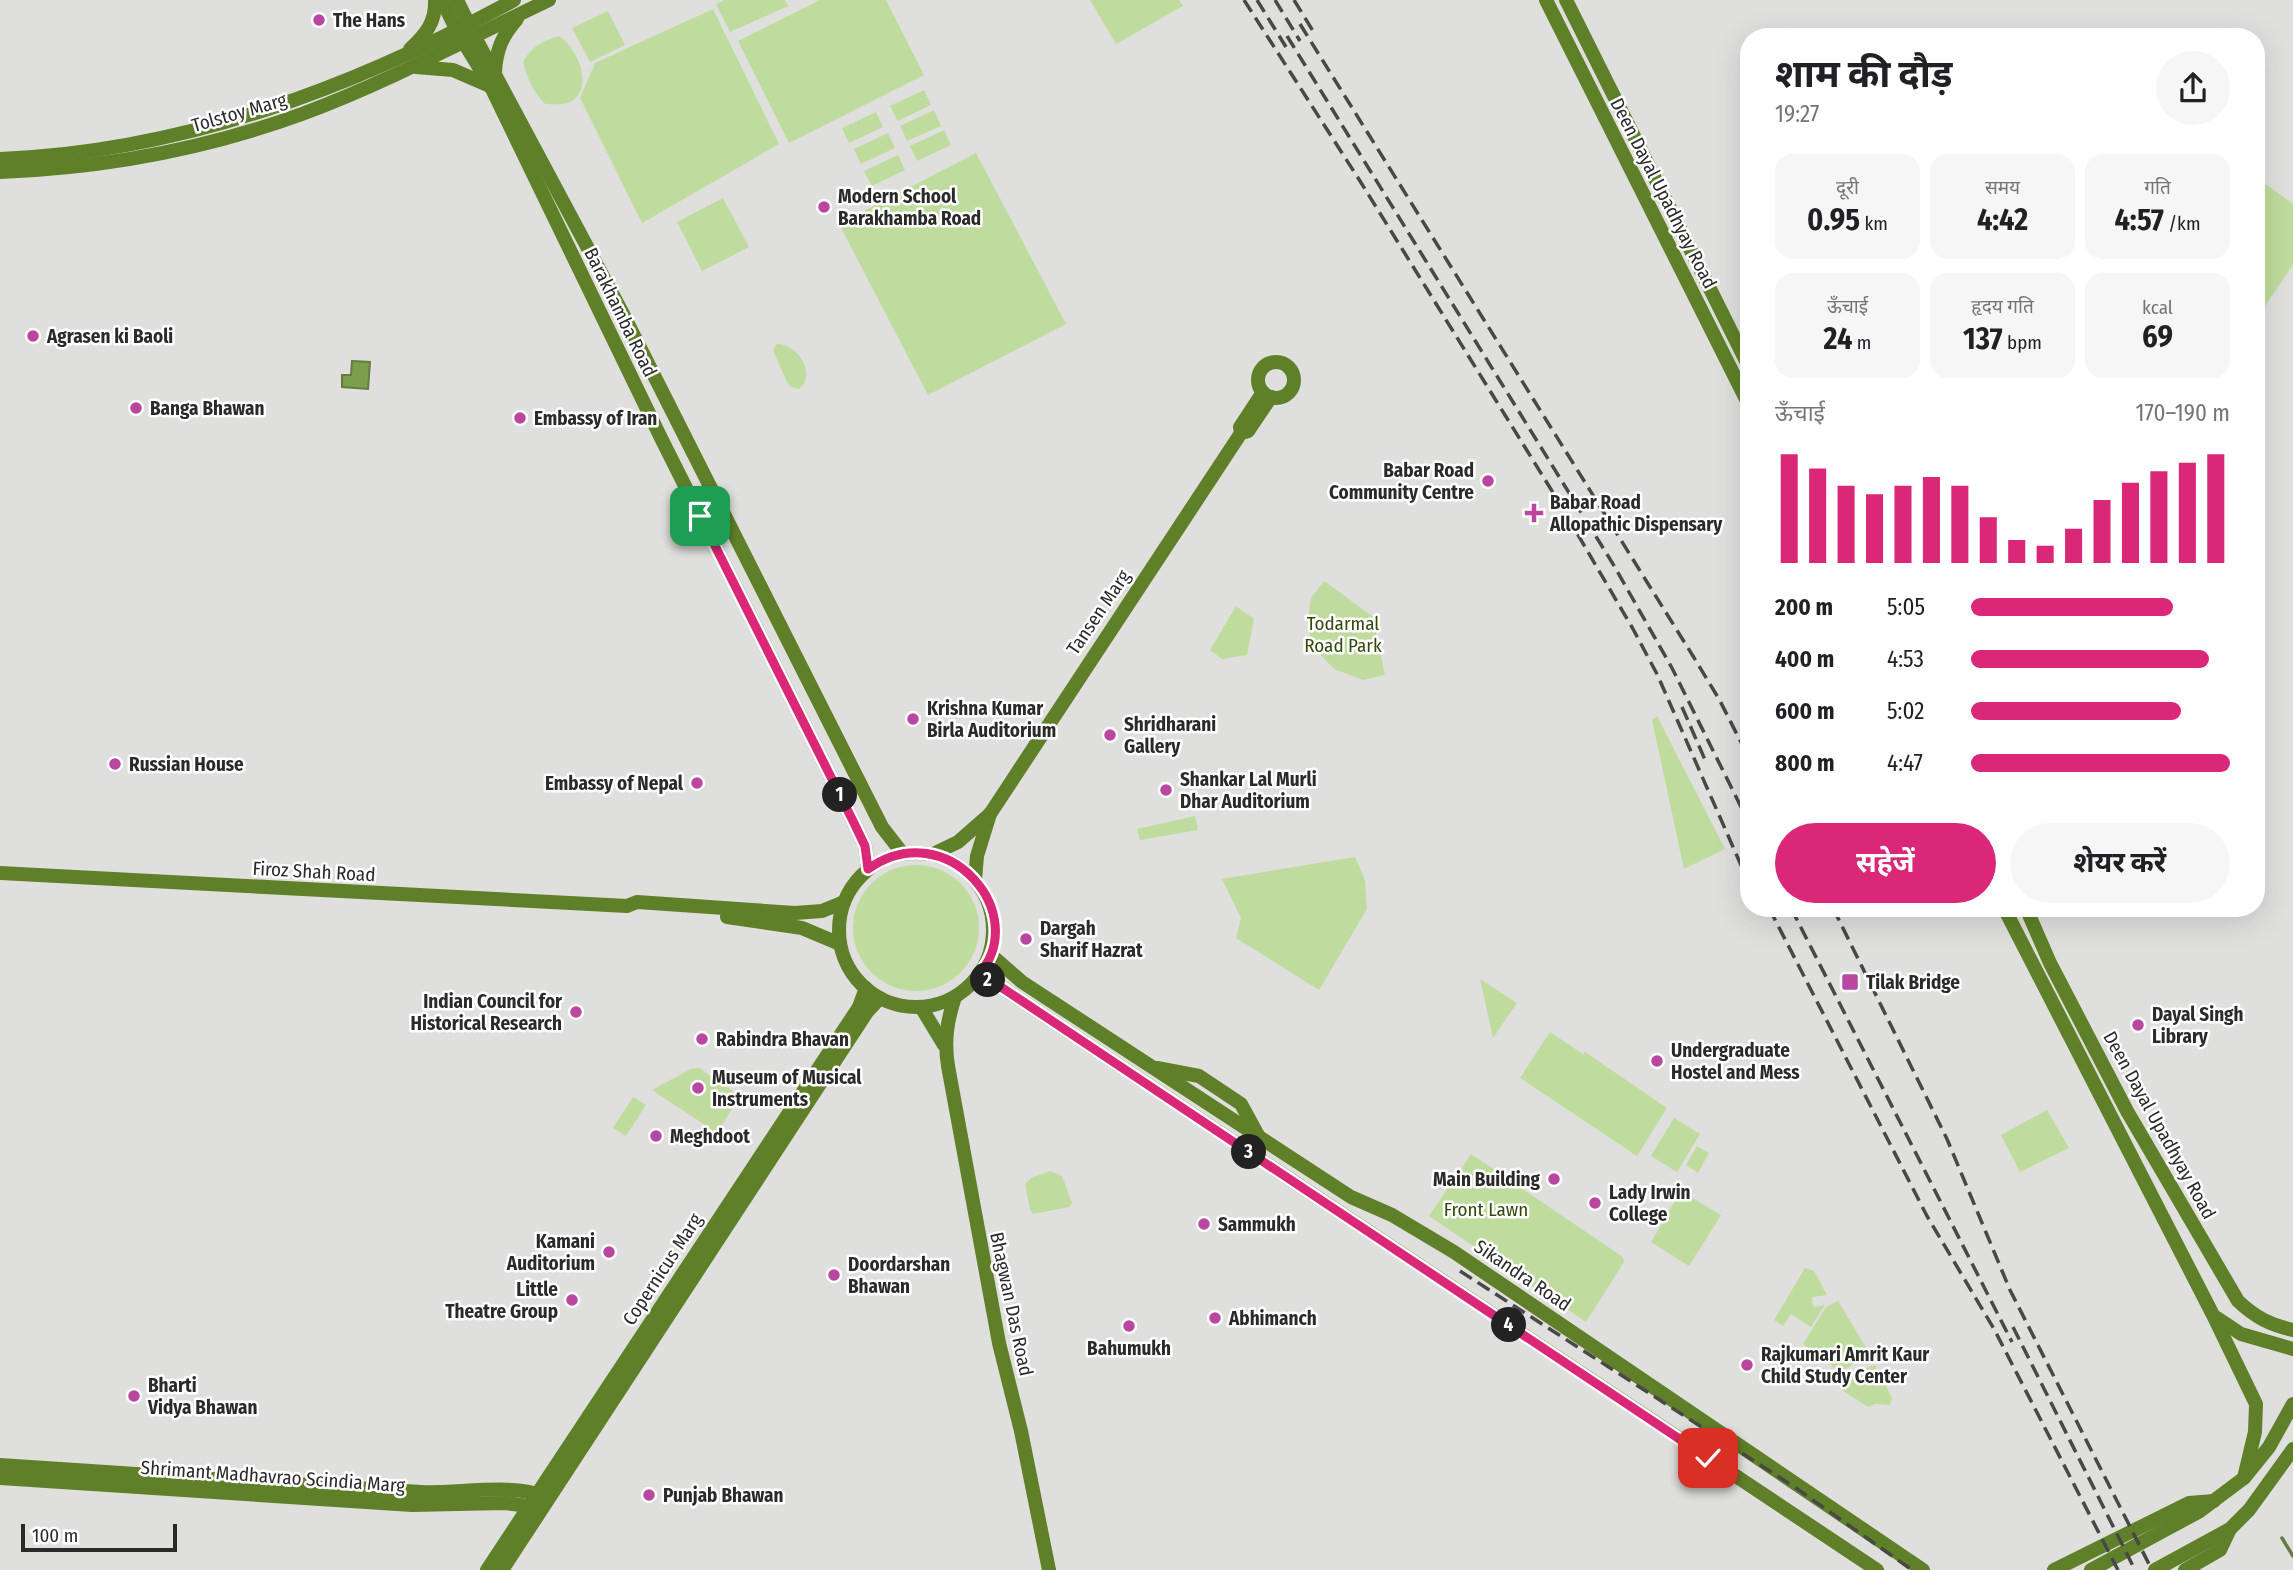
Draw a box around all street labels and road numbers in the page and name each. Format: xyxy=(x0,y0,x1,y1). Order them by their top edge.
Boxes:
street label: Tolstoy Marg xyxy=(189,88,289,137)
street label: Deen Dayal Upadhyay Road xyxy=(1605,94,1722,292)
street label: Barakhamba Road xyxy=(579,244,662,381)
street label: Tansen Marg xyxy=(1062,565,1135,659)
street label: Firoz Shah Road xyxy=(252,857,376,886)
street label: Deen Dayal Upadhyay Road xyxy=(2098,1027,2221,1223)
street label: Copernicus Marg xyxy=(618,1209,707,1330)
street label: Bhagwan Das Road xyxy=(985,1230,1038,1378)
street label: Sikandra Road xyxy=(1470,1235,1575,1316)
street label: Shrimant Madhavrao Scindia Marg xyxy=(140,1456,406,1497)

